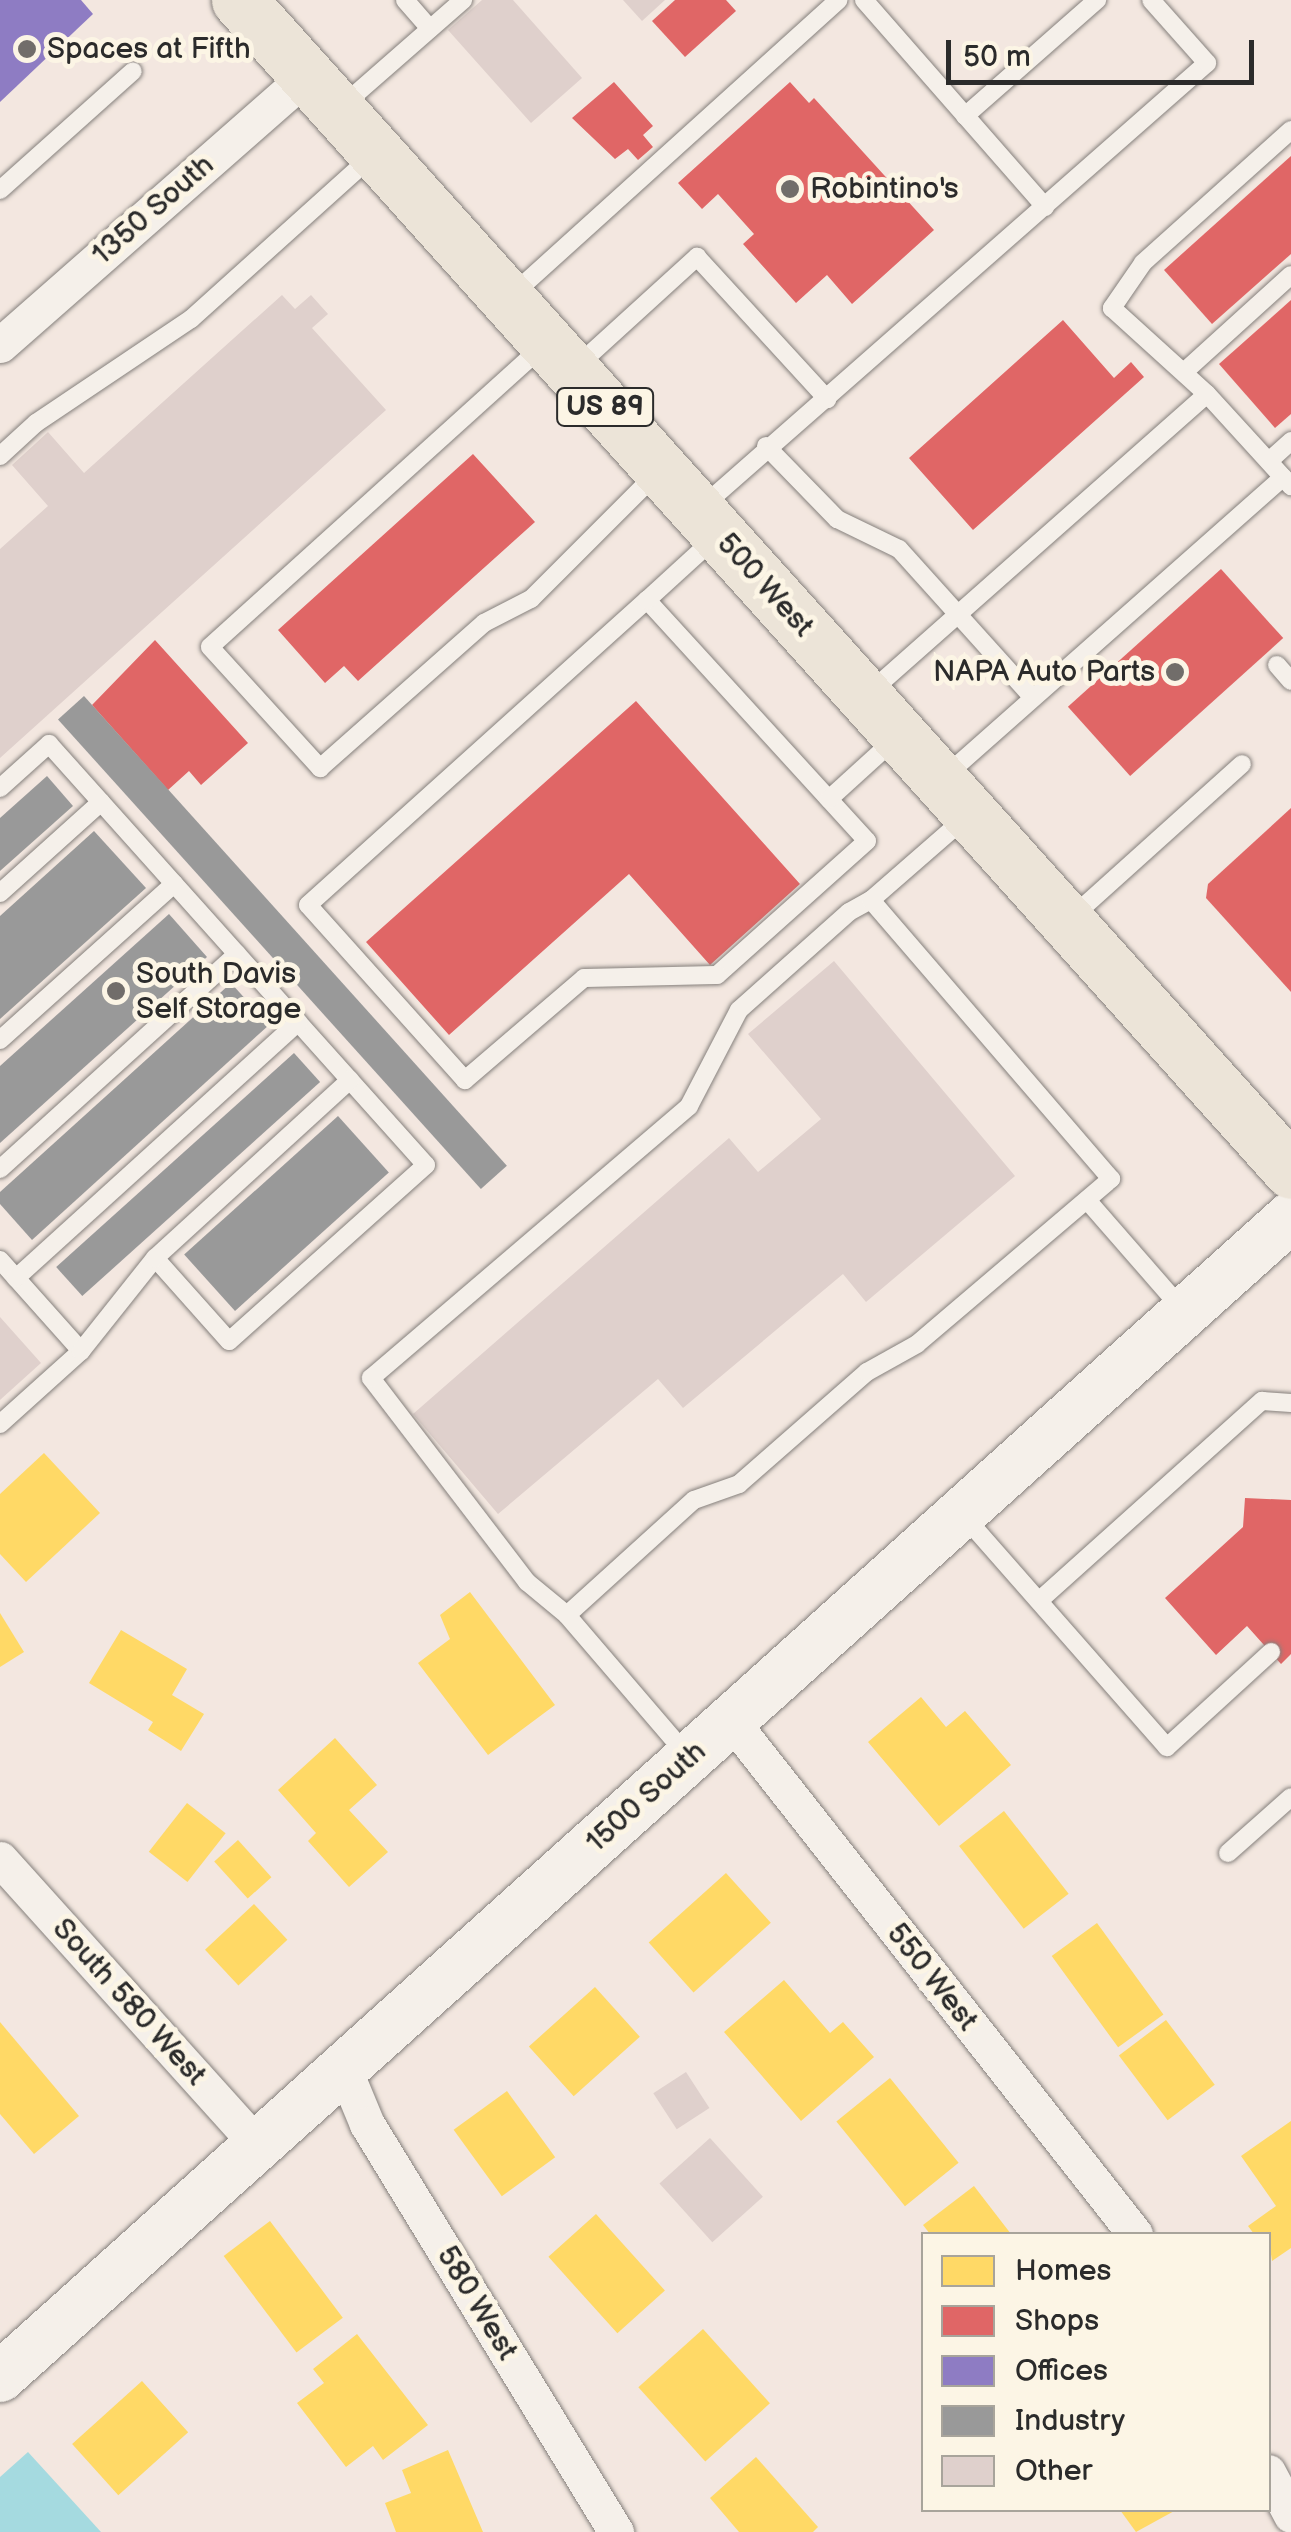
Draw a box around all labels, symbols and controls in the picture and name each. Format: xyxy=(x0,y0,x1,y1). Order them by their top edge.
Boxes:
scale bar xyxy=(951,20,1258,82)
place label: Spaces at Fifth xyxy=(47,31,250,67)
marker: Spaces at Fifth xyxy=(16,38,38,60)
text: 50 m xyxy=(963,39,1031,75)
street label: 1350 South xyxy=(84,147,222,273)
place label: Robintino's xyxy=(810,171,958,207)
marker: Robintino's xyxy=(779,178,801,200)
road number: US 89 xyxy=(555,384,655,430)
street label: 500 West xyxy=(709,525,821,645)
place label: NAPA Auto Parts xyxy=(933,654,1155,690)
marker: NAPA Auto Parts xyxy=(1164,661,1186,683)
place label: South Davis Self Storage xyxy=(136,956,302,1026)
marker: South Davis Self Storage xyxy=(105,980,127,1002)
street label: 1500 South xyxy=(578,1734,714,1860)
street label: South 580 West xyxy=(44,1911,214,2093)
street label: 550 West xyxy=(879,1916,985,2038)
legend xyxy=(921,2232,1271,2512)
street label: 580 West xyxy=(429,2239,525,2367)
text: Homes xyxy=(1015,2253,1111,2289)
text: Shops xyxy=(1015,2303,1099,2339)
text: Offices xyxy=(1015,2353,1108,2389)
text: Industry xyxy=(1015,2403,1125,2439)
text: Other xyxy=(1015,2453,1092,2489)

